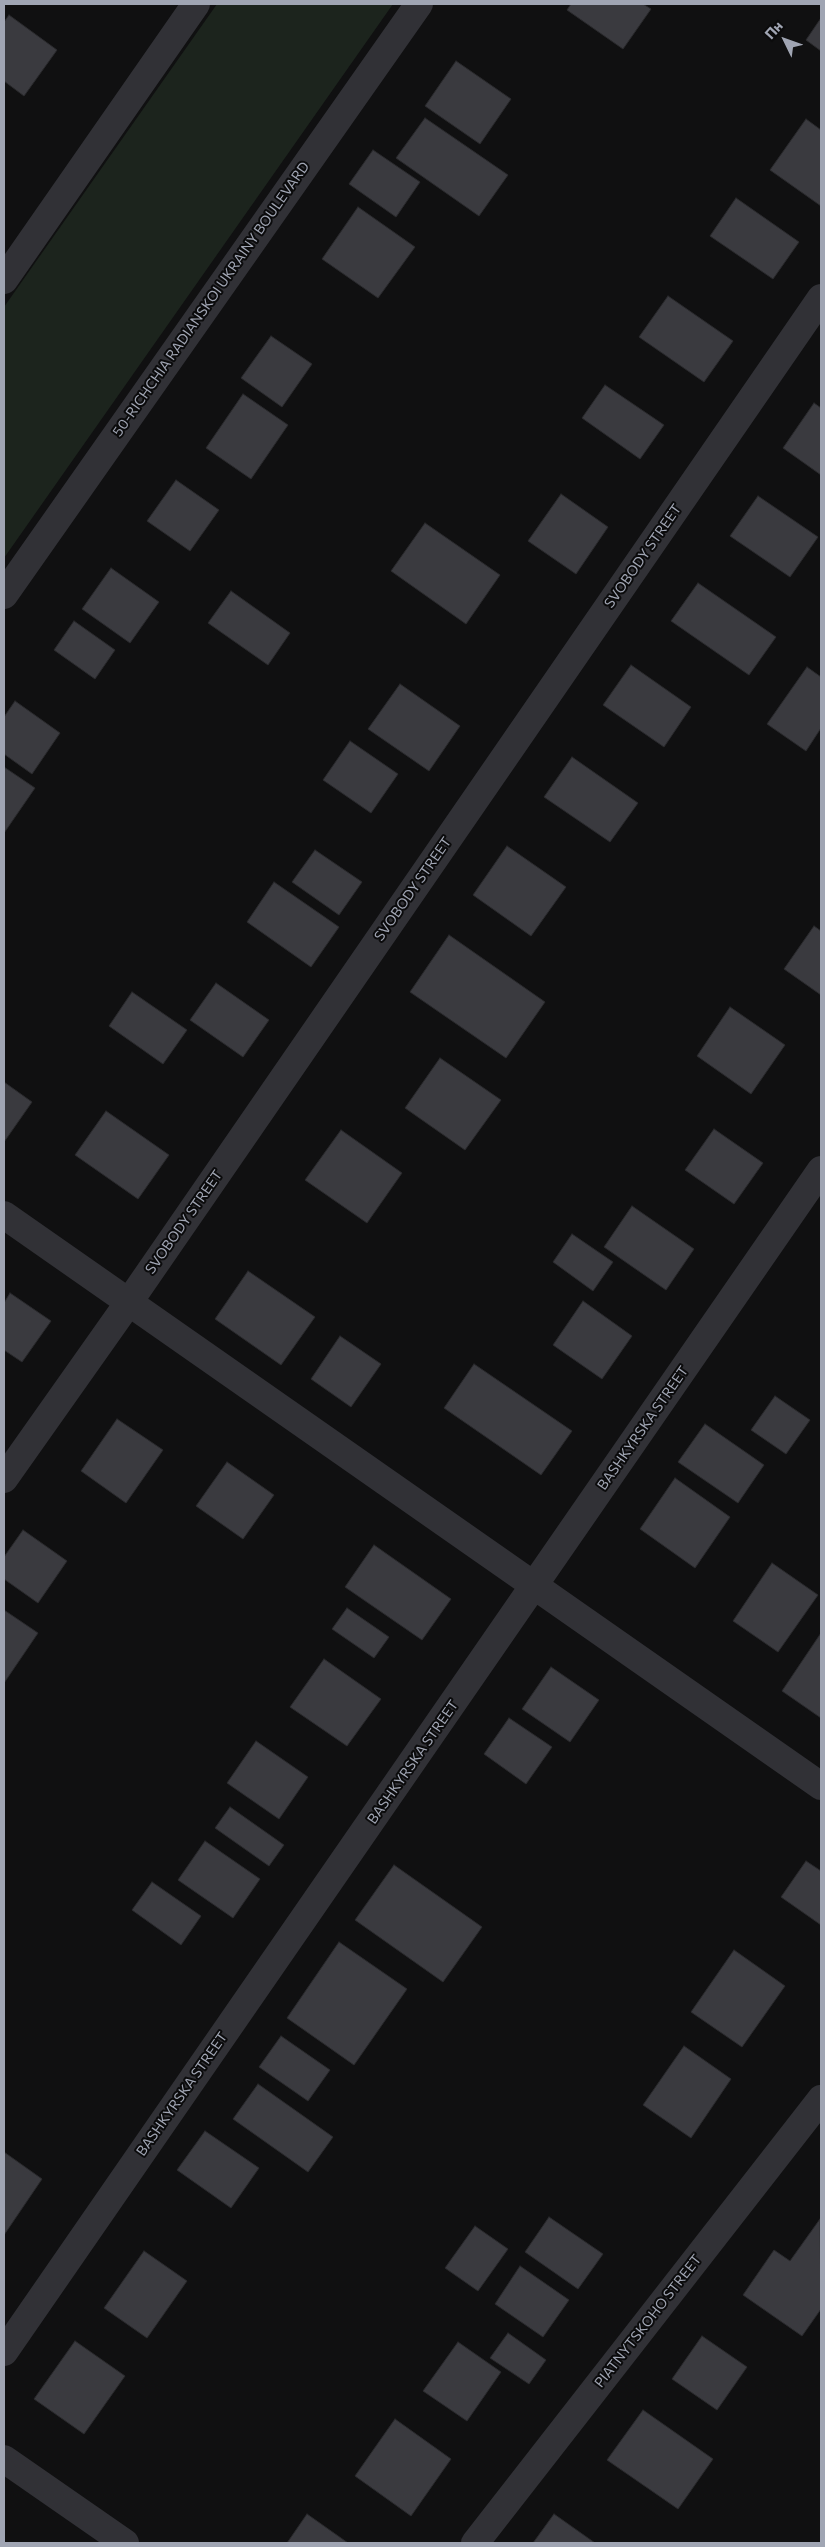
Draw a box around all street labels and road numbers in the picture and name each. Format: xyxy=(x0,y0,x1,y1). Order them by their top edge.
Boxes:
street label: 50-RICHCHIA RADIANSKOI UKRAINY BOULEVARD xyxy=(109,158,313,440)
street label: SVOBODY STREET xyxy=(601,501,685,611)
street label: SVOBODY STREET xyxy=(371,834,455,944)
street label: SVOBODY STREET xyxy=(142,1167,226,1277)
street label: BASHKYRSKA STREET xyxy=(594,1363,692,1493)
street label: BASHKYRSKA STREET xyxy=(364,1697,462,1827)
street label: BASHKYRSKA STREET xyxy=(133,2029,231,2159)
street label: PIATNYTSKOHO STREET xyxy=(591,2251,705,2391)

